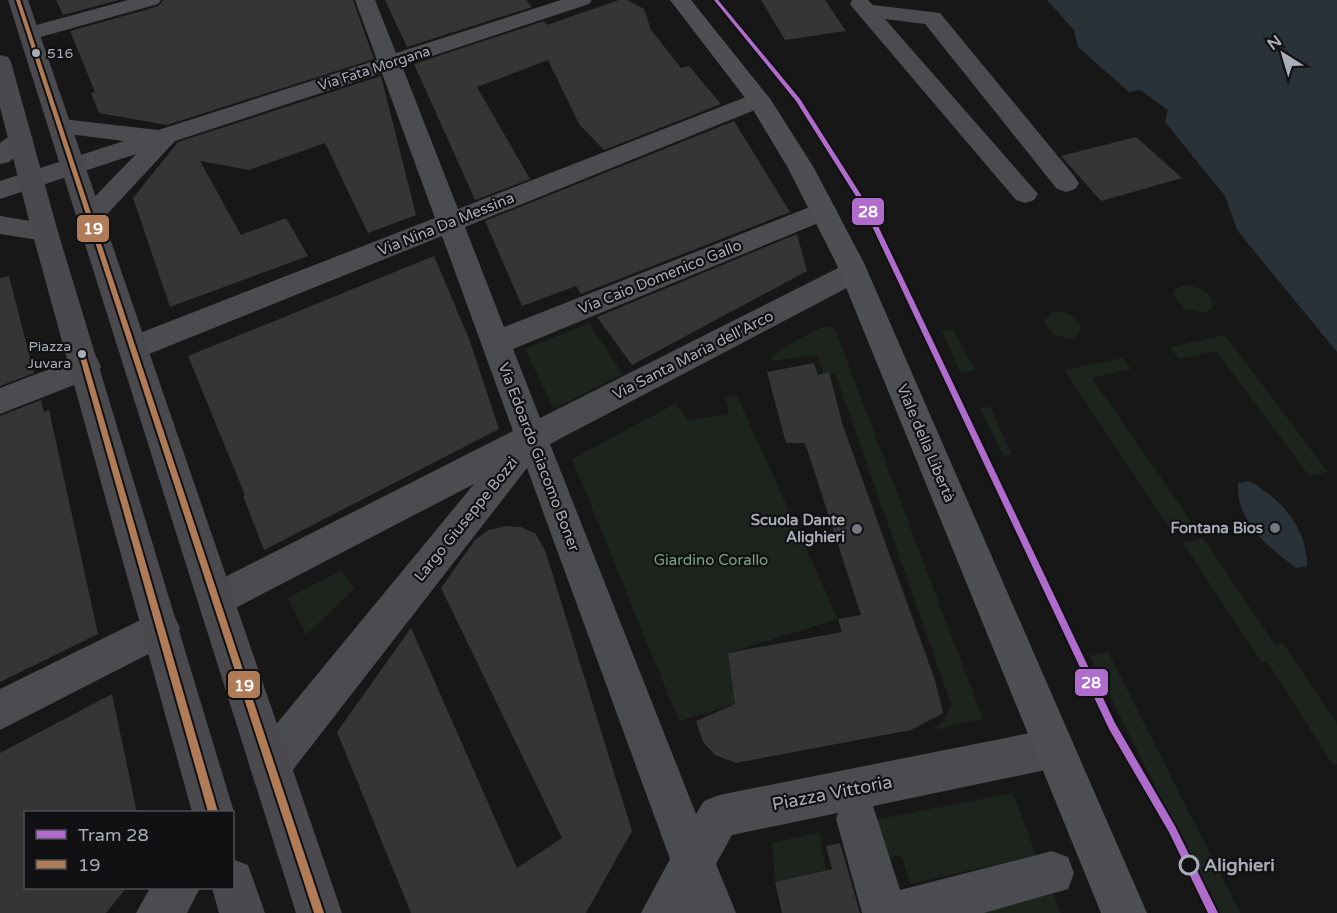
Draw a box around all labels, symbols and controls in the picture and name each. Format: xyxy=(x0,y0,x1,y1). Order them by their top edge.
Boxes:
north arrow xyxy=(1253,24,1313,84)
text: N xyxy=(1263,31,1286,55)
street label: Via Fata Morgana xyxy=(316,42,432,95)
place label: 516 xyxy=(47,45,74,62)
marker: 516 xyxy=(30,47,42,59)
street label: Via Nina Da Messina xyxy=(375,188,517,260)
line badge: 28 xyxy=(851,197,885,226)
text: 28 xyxy=(858,202,878,222)
line badge: 19 xyxy=(76,214,110,243)
text: 19 xyxy=(83,219,103,239)
street label: Via Caio Domenico Gallo xyxy=(576,236,744,318)
street label: Via Santa Maria dell'Arco xyxy=(610,307,776,403)
place label: Piazza Juvara xyxy=(28,338,71,372)
marker: Piazza Juvara xyxy=(76,348,88,360)
street label: Via Edoardo Giacomo Boner xyxy=(495,360,583,554)
street label: Viale della Libertà xyxy=(893,381,959,505)
street label: Largo Giuseppe Bozzi xyxy=(410,453,522,585)
place label: Scuola Dante Alighieri xyxy=(751,511,846,547)
place label: Fontana Bios xyxy=(1170,519,1263,537)
marker: Fontana Bios xyxy=(1268,521,1282,535)
marker: Scuola Dante Alighieri xyxy=(850,522,864,536)
park label: Giardino Corallo xyxy=(654,551,768,569)
line badge: 28 xyxy=(1074,668,1109,697)
line badge: 19 xyxy=(227,670,261,699)
text: 28 xyxy=(1081,673,1101,693)
text: 19 xyxy=(234,676,254,696)
street label: Piazza Vittoria xyxy=(770,771,894,815)
legend xyxy=(24,811,234,889)
text: Tram 28 xyxy=(78,824,149,846)
text: 19 xyxy=(78,854,101,876)
place label: Alighieri xyxy=(1204,854,1275,876)
marker: Alighieri xyxy=(1179,855,1199,875)

